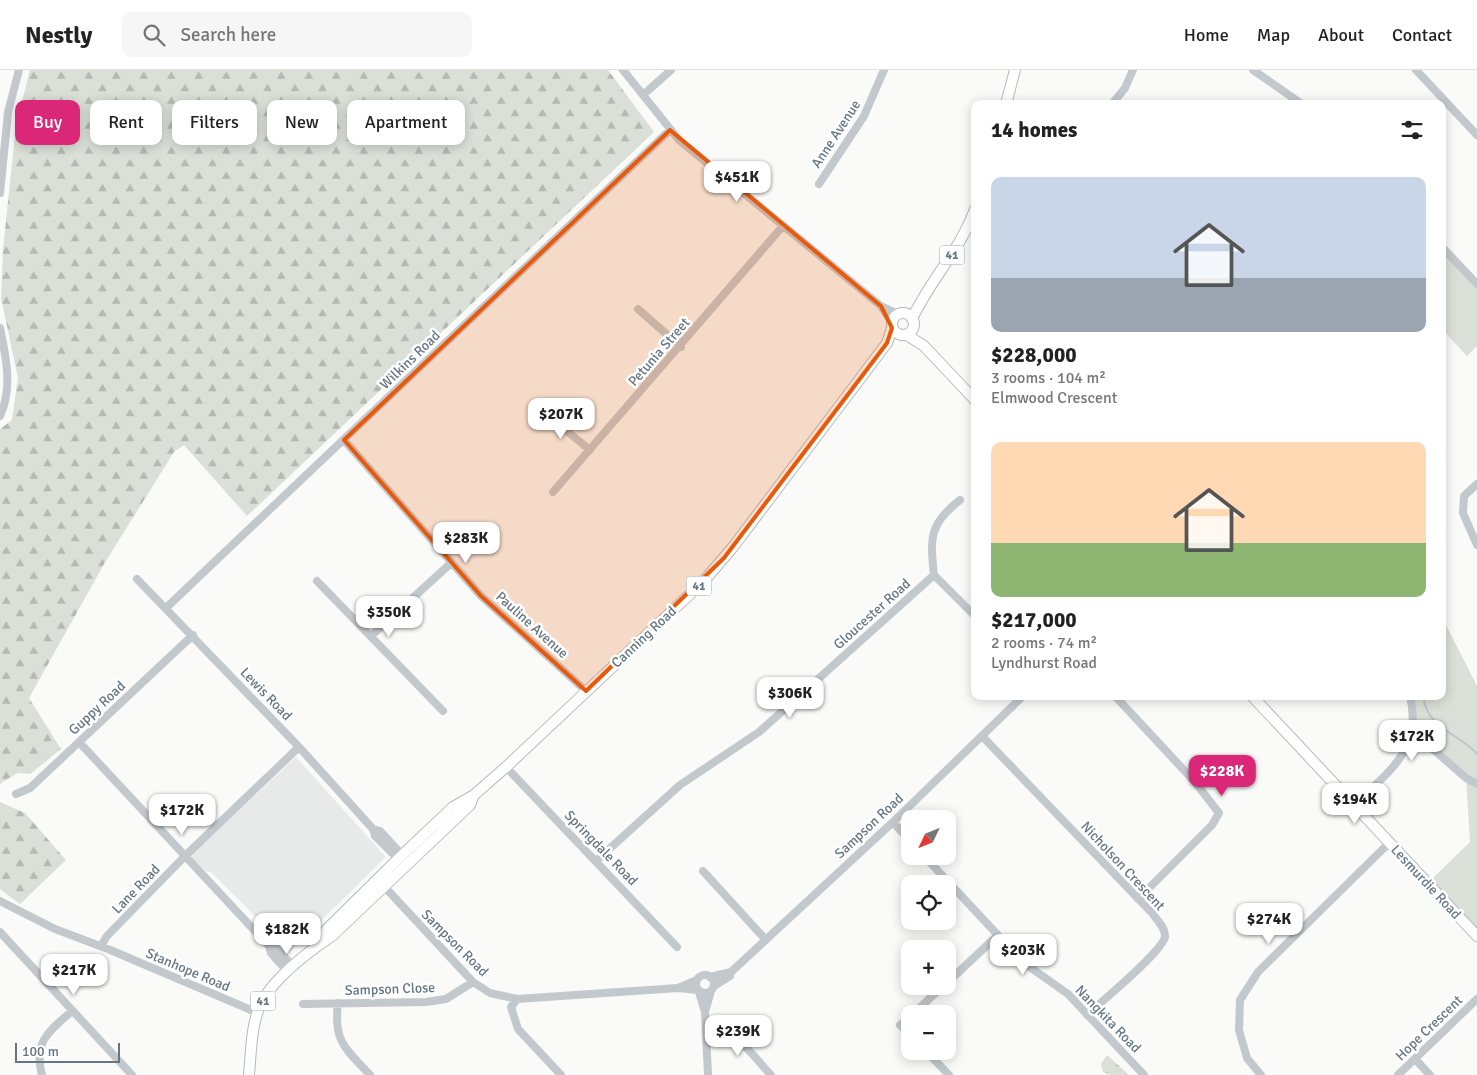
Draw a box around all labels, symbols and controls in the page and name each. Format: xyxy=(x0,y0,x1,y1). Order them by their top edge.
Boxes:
search box xyxy=(122,12,472,57)
text: Nestly xyxy=(25,20,92,50)
icon: search xyxy=(140,21,168,49)
text: Search here xyxy=(180,23,276,47)
text: Home xyxy=(1184,24,1229,46)
text: Map xyxy=(1257,24,1290,46)
text: About xyxy=(1318,24,1364,46)
text: Contact xyxy=(1392,24,1452,46)
street label: Anne Avenue xyxy=(808,97,864,171)
chip: Buy xyxy=(15,100,80,145)
chip: Rent xyxy=(90,100,162,145)
chip: Filters xyxy=(172,100,257,145)
chip: New xyxy=(267,100,337,145)
chip: Apartment xyxy=(347,100,465,145)
icon: filters xyxy=(1398,116,1426,144)
text: 14 homes xyxy=(991,117,1077,143)
pin: $451K xyxy=(702,160,772,203)
text: $451K xyxy=(715,167,759,187)
icon: home xyxy=(1164,210,1254,300)
road number: 41 xyxy=(940,246,964,264)
street label: Petunia Street xyxy=(625,314,693,390)
street label: Wilkins Road xyxy=(376,327,444,393)
text: $228,000 xyxy=(991,342,1077,368)
text: 3 rooms · 104 m² xyxy=(991,368,1106,388)
text: Elmwood Crescent xyxy=(991,388,1117,408)
pin: $207K xyxy=(526,398,596,440)
text: $207K xyxy=(539,404,583,424)
icon: home xyxy=(1164,475,1254,565)
pin: $283K xyxy=(431,522,501,564)
text: $283K xyxy=(444,528,488,548)
street label: Gloucester Road xyxy=(830,575,914,653)
road number: 41 xyxy=(686,576,712,596)
street label: Pauline Avenue xyxy=(492,588,572,662)
pin: $350K xyxy=(354,596,424,638)
text: $350K xyxy=(367,602,411,622)
street label: Canning Road xyxy=(608,603,680,671)
text: $217,000 xyxy=(991,607,1077,633)
text: 2 rooms · 74 m² xyxy=(991,633,1097,653)
text: Lyndhurst Road xyxy=(991,653,1097,673)
street label: Lewis Road xyxy=(237,664,295,724)
pin: $306K xyxy=(755,676,825,719)
street label: Guppy Road xyxy=(65,678,129,738)
text: $306K xyxy=(768,683,812,703)
pin: $172K xyxy=(1377,720,1447,762)
text: $172K xyxy=(1390,726,1434,746)
pin: $228K xyxy=(1187,754,1257,797)
text: $228K xyxy=(1200,761,1244,781)
pin: $194K xyxy=(1320,782,1390,825)
text: $194K xyxy=(1333,789,1377,809)
street label: Sampson Road xyxy=(831,790,907,862)
pin: $172K xyxy=(147,794,217,836)
text: $172K xyxy=(160,800,204,820)
street label: Springdale Road xyxy=(561,807,641,889)
north arrow xyxy=(901,810,956,865)
map controls xyxy=(901,810,956,1060)
street label: Nicholson Crescent xyxy=(1077,818,1169,914)
street label: Lesmurdie Road xyxy=(1387,841,1465,923)
street label: Lane Road xyxy=(108,861,164,917)
button: locate xyxy=(901,875,956,930)
pin: $274K xyxy=(1234,902,1304,945)
street label: Sampson Road xyxy=(418,906,492,980)
text: $274K xyxy=(1247,909,1291,929)
pin: $182K xyxy=(252,912,322,955)
text: $182K xyxy=(265,919,309,939)
pin: $203K xyxy=(988,934,1058,976)
button: + xyxy=(901,940,956,995)
text: $203K xyxy=(1001,940,1045,960)
street label: Stanhope Road xyxy=(143,945,233,995)
pin: $217K xyxy=(39,954,109,996)
text: $217K xyxy=(52,960,96,980)
street label: Sampson Close xyxy=(345,979,435,999)
street label: Nangkita Road xyxy=(1072,982,1144,1056)
road number: 41 xyxy=(250,991,276,1010)
street label: Hope Crescent xyxy=(1392,992,1466,1064)
button: − xyxy=(901,1005,956,1060)
pin: $239K xyxy=(703,1014,773,1057)
text: $239K xyxy=(716,1021,760,1041)
scale bar xyxy=(15,1040,120,1063)
text: 100 m xyxy=(22,1043,59,1060)

